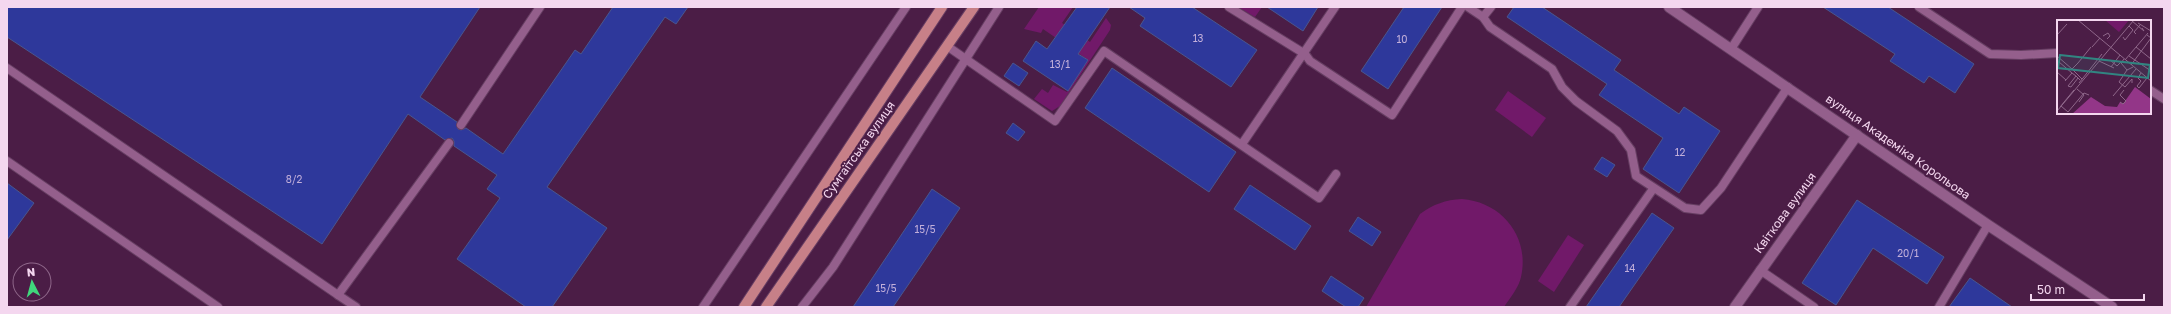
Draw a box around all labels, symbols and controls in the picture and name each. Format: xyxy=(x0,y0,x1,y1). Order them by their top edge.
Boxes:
inset map xyxy=(2057,20,2151,114)
house number: 13 xyxy=(1193,32,1203,44)
house number: 10 xyxy=(1396,33,1408,45)
house number: 13/1 xyxy=(1050,58,1070,70)
street label: вулиця Академіка Корольова xyxy=(1823,91,1973,202)
street label: Сумгаїтська вулиця xyxy=(819,98,898,201)
house number: 12 xyxy=(1675,146,1686,158)
street label: Квіткова вулиця xyxy=(1750,169,1819,256)
house number: 8/2 xyxy=(286,173,303,185)
house number: 15/5 xyxy=(914,223,936,235)
house number: 20/1 xyxy=(1897,247,1919,259)
north arrow xyxy=(12,262,52,302)
house number: 14 xyxy=(1625,262,1635,274)
text: N xyxy=(26,265,36,278)
scale bar xyxy=(2031,276,2144,302)
house number: 15/5 xyxy=(875,282,897,294)
text: 50 m xyxy=(2037,282,2065,297)

